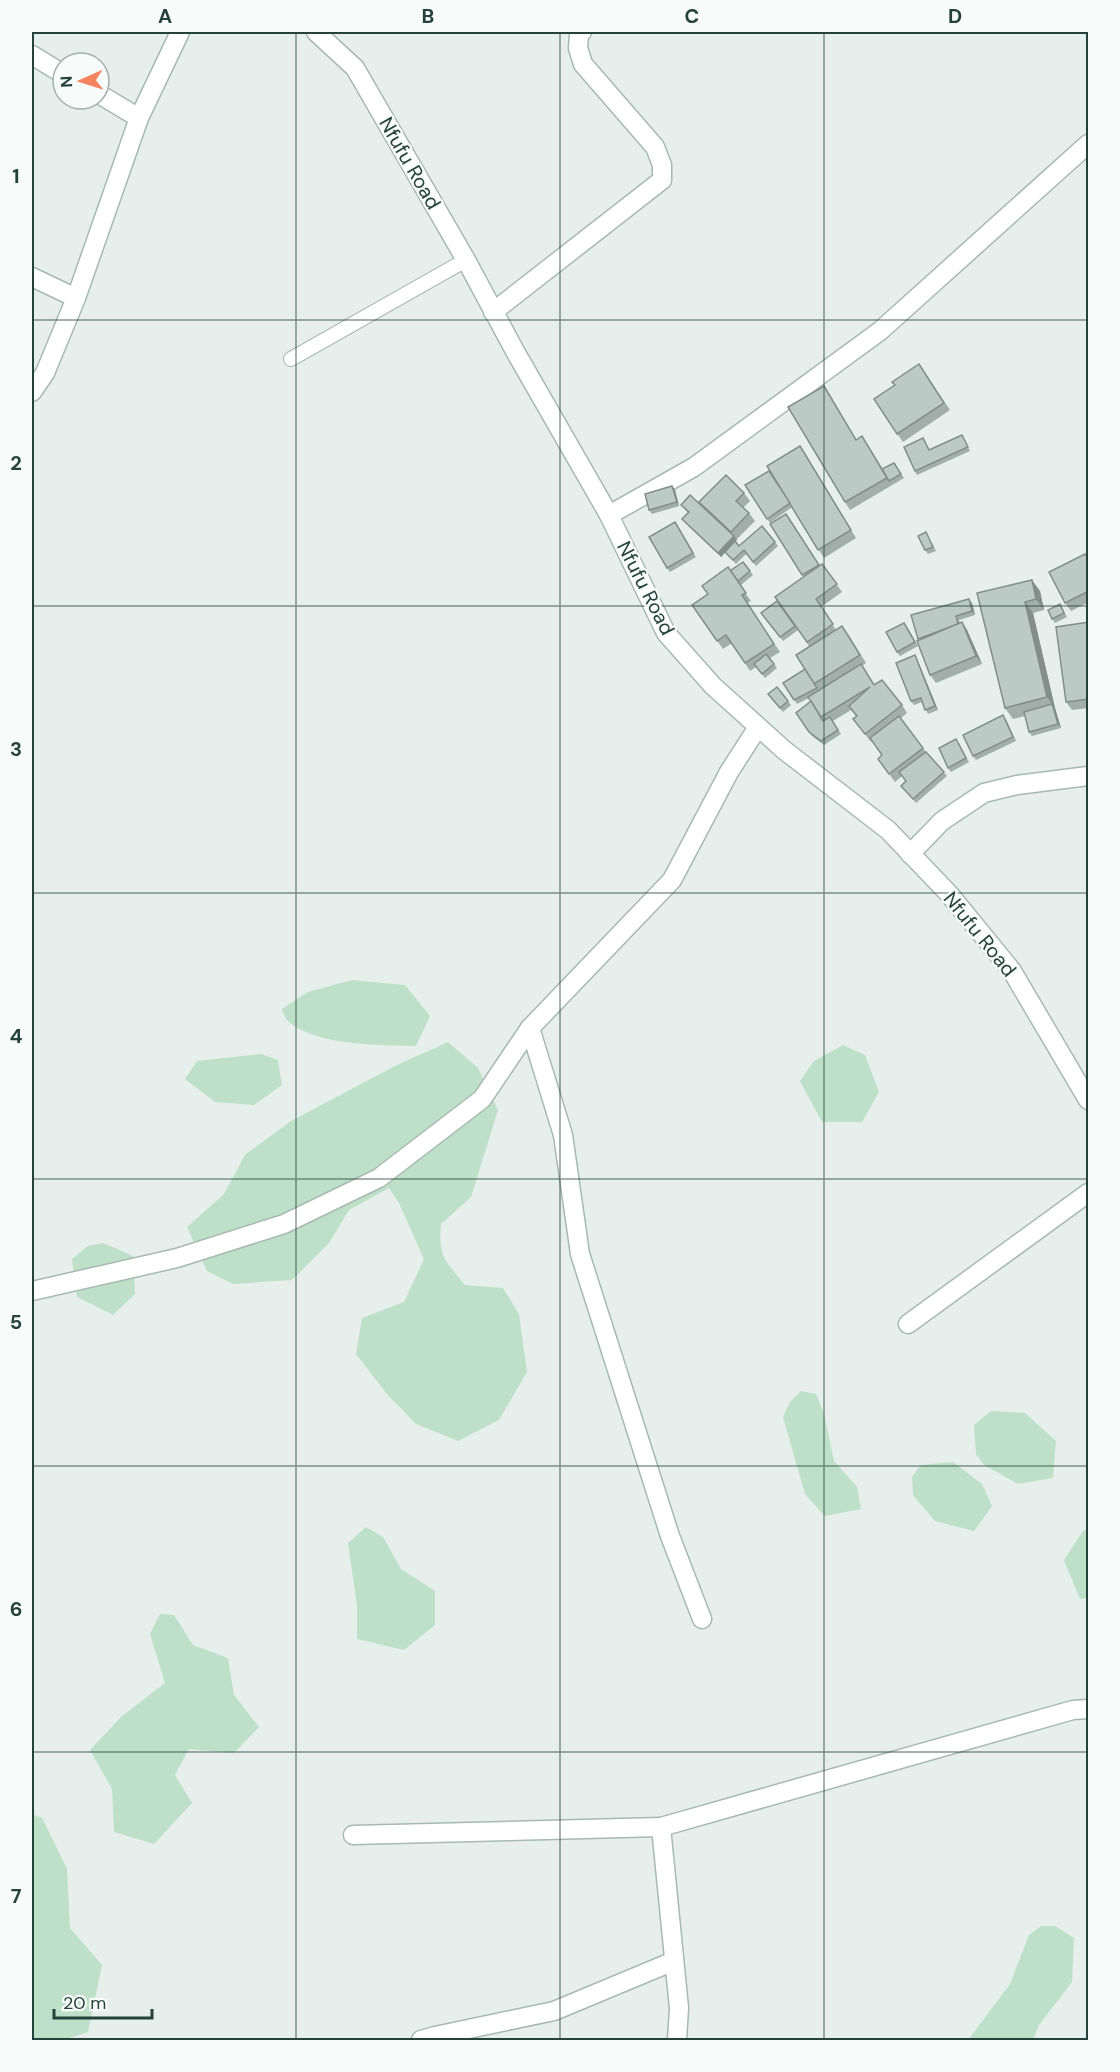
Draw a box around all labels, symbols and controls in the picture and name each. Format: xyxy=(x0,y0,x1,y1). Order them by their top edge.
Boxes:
text: A xyxy=(158,3,172,29)
text: B xyxy=(422,3,434,29)
text: C xyxy=(685,3,699,29)
text: D xyxy=(948,3,962,29)
north arrow xyxy=(51,51,111,111)
text: N xyxy=(56,75,77,88)
street label: Nfufu Road xyxy=(373,112,447,214)
text: 1 xyxy=(12,163,20,189)
text: 2 xyxy=(10,450,22,476)
street label: Nfufu Road xyxy=(611,537,681,639)
text: 3 xyxy=(10,736,22,762)
street label: Nfufu Road xyxy=(938,886,1022,982)
text: 4 xyxy=(10,1023,23,1049)
text: 5 xyxy=(10,1309,22,1335)
text: 6 xyxy=(10,1596,22,1622)
text: 7 xyxy=(11,1883,22,1909)
scale bar xyxy=(54,1982,152,2020)
text: 20 m xyxy=(63,1991,106,2015)

